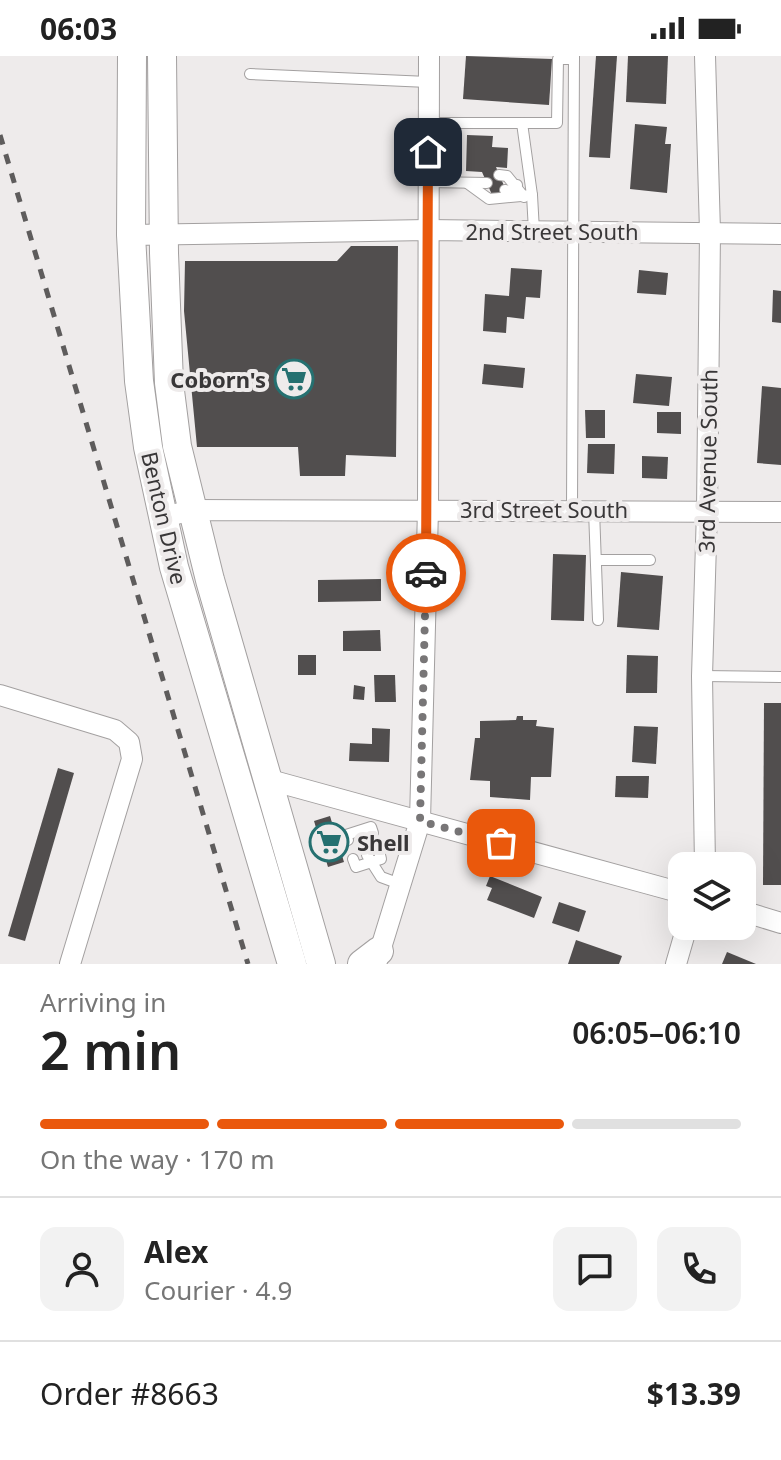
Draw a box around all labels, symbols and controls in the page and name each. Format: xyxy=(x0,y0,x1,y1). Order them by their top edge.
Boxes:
text: 06:03 xyxy=(40,8,117,49)
pin xyxy=(394,118,462,186)
icon: home xyxy=(406,130,450,174)
street label: 2nd Street South xyxy=(465,216,639,246)
supermarket icon: Coborn's xyxy=(273,358,315,400)
place label: Coborn's xyxy=(170,364,266,394)
street label: 3rd Avenue South xyxy=(690,369,724,553)
street label: Benton Drive xyxy=(135,449,195,587)
street label: 3rd Street South xyxy=(460,494,628,524)
courier xyxy=(386,533,466,613)
icon: car xyxy=(404,551,448,595)
pin xyxy=(467,809,535,877)
supermarket icon: Shell xyxy=(308,821,350,863)
icon: bag xyxy=(479,821,523,865)
place label: Shell xyxy=(357,827,410,857)
map controls xyxy=(668,852,756,940)
button: layers xyxy=(668,852,756,940)
text: Arriving in xyxy=(40,984,166,1020)
text: 06:05–06:10 xyxy=(572,1012,741,1053)
text: 2 min xyxy=(40,1014,181,1085)
text: On the way · 170 m xyxy=(40,1141,274,1177)
button: person xyxy=(40,1227,124,1311)
button: chat xyxy=(553,1227,637,1311)
button: phone xyxy=(657,1227,741,1311)
text: Alex xyxy=(144,1231,208,1272)
text: Courier · 4.9 xyxy=(144,1272,292,1308)
text: Order #8663 xyxy=(40,1373,219,1414)
text: $13.39 xyxy=(647,1373,741,1414)

